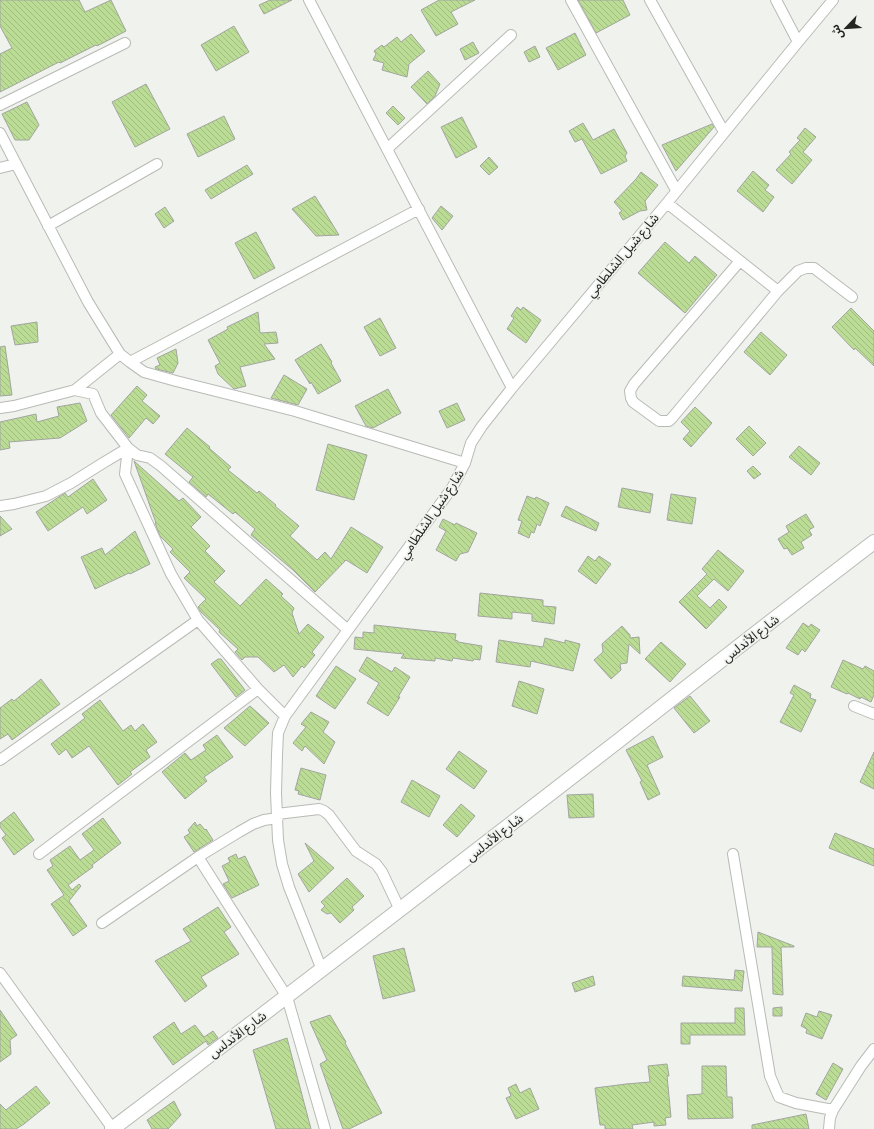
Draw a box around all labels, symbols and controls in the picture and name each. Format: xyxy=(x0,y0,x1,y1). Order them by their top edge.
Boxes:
north arrow xyxy=(826,8,866,48)
text: ش xyxy=(828,22,846,42)
street label: شارع شيل الشلطامي xyxy=(583,210,664,302)
street label: شارع شيل الشلطامي xyxy=(396,467,469,564)
street label: شارع الأندلس xyxy=(719,611,784,668)
street label: شارع الأندلس xyxy=(463,810,528,867)
street label: شارع الأندلس xyxy=(205,1008,271,1063)

